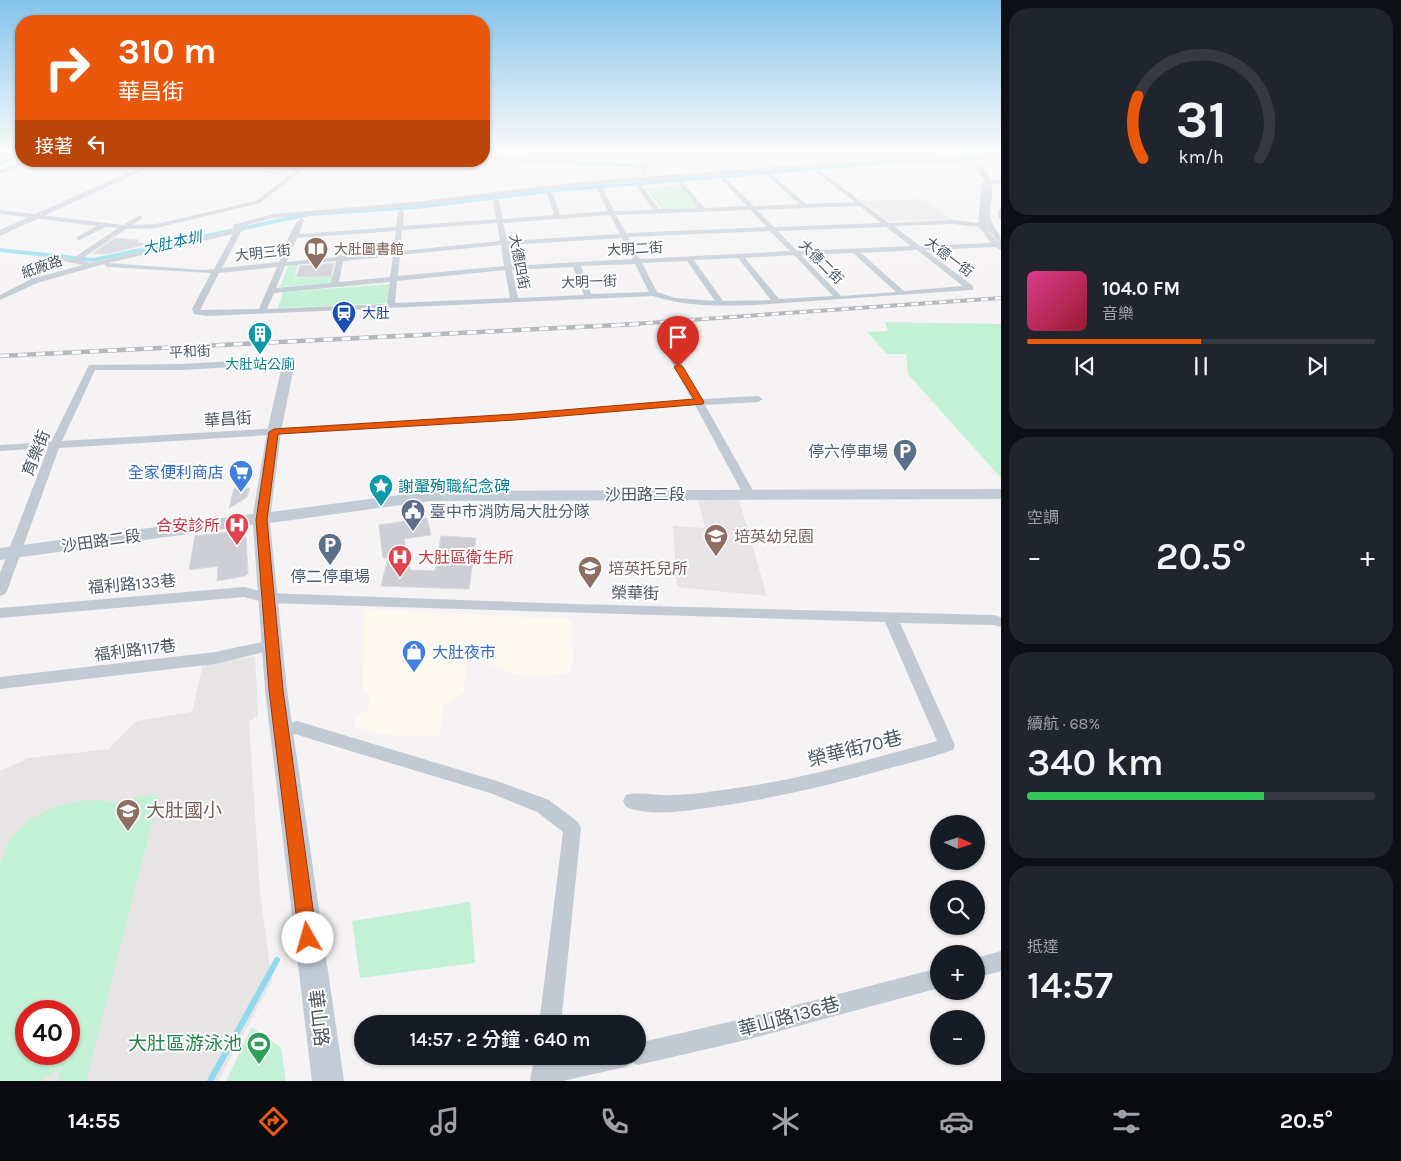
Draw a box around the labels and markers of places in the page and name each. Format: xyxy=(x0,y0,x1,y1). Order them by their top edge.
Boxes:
library icon: 大肚圖書館 xyxy=(303,236,329,270)
place label: 大肚圖書館 xyxy=(334,241,404,258)
station icon: 大肚 xyxy=(331,300,357,334)
place label: 大肚 xyxy=(362,305,390,322)
pin xyxy=(657,316,699,367)
building icon: 大肚站公廁 xyxy=(247,321,273,355)
place label: 大肚站公廁 xyxy=(225,356,295,373)
parking icon: 停六停車場 xyxy=(892,438,918,472)
place label: 停六停車場 xyxy=(808,442,888,461)
supermarket icon: 全家便利商店 xyxy=(228,459,254,493)
place label: 全家便利商店 xyxy=(128,463,224,482)
place icon: 謝翬殉職紀念碑 xyxy=(368,473,394,507)
place label: 謝翬殉職紀念碑 xyxy=(398,477,510,496)
public building icon: 臺中市消防局大肚分隊 xyxy=(400,498,426,532)
place label: 臺中市消防局大肚分隊 xyxy=(430,502,590,521)
hospital icon: 合安診所 xyxy=(224,512,250,546)
place label: 合安診所 xyxy=(156,516,220,535)
school or university icon: 培英幼兒園 xyxy=(703,523,729,557)
place label: 培英幼兒園 xyxy=(734,527,814,546)
parking icon: 停二停車場 xyxy=(317,532,343,566)
hospital icon: 大肚區衛生所 xyxy=(387,544,413,578)
place label: 大肚區衛生所 xyxy=(418,548,514,567)
school or university icon: 培英托兒所 xyxy=(577,555,603,589)
place label: 培英托兒所 xyxy=(608,559,688,578)
place label: 停二停車場 xyxy=(290,567,370,586)
shop icon: 大肚夜市 xyxy=(401,639,427,673)
place label: 大肚夜市 xyxy=(432,643,496,662)
school or university icon: 大肚國小 xyxy=(115,798,141,832)
place label: 大肚國小 xyxy=(146,800,222,822)
sports icon: 大肚區游泳池 xyxy=(246,1031,272,1065)
place label: 大肚區游泳池 xyxy=(128,1033,242,1055)

